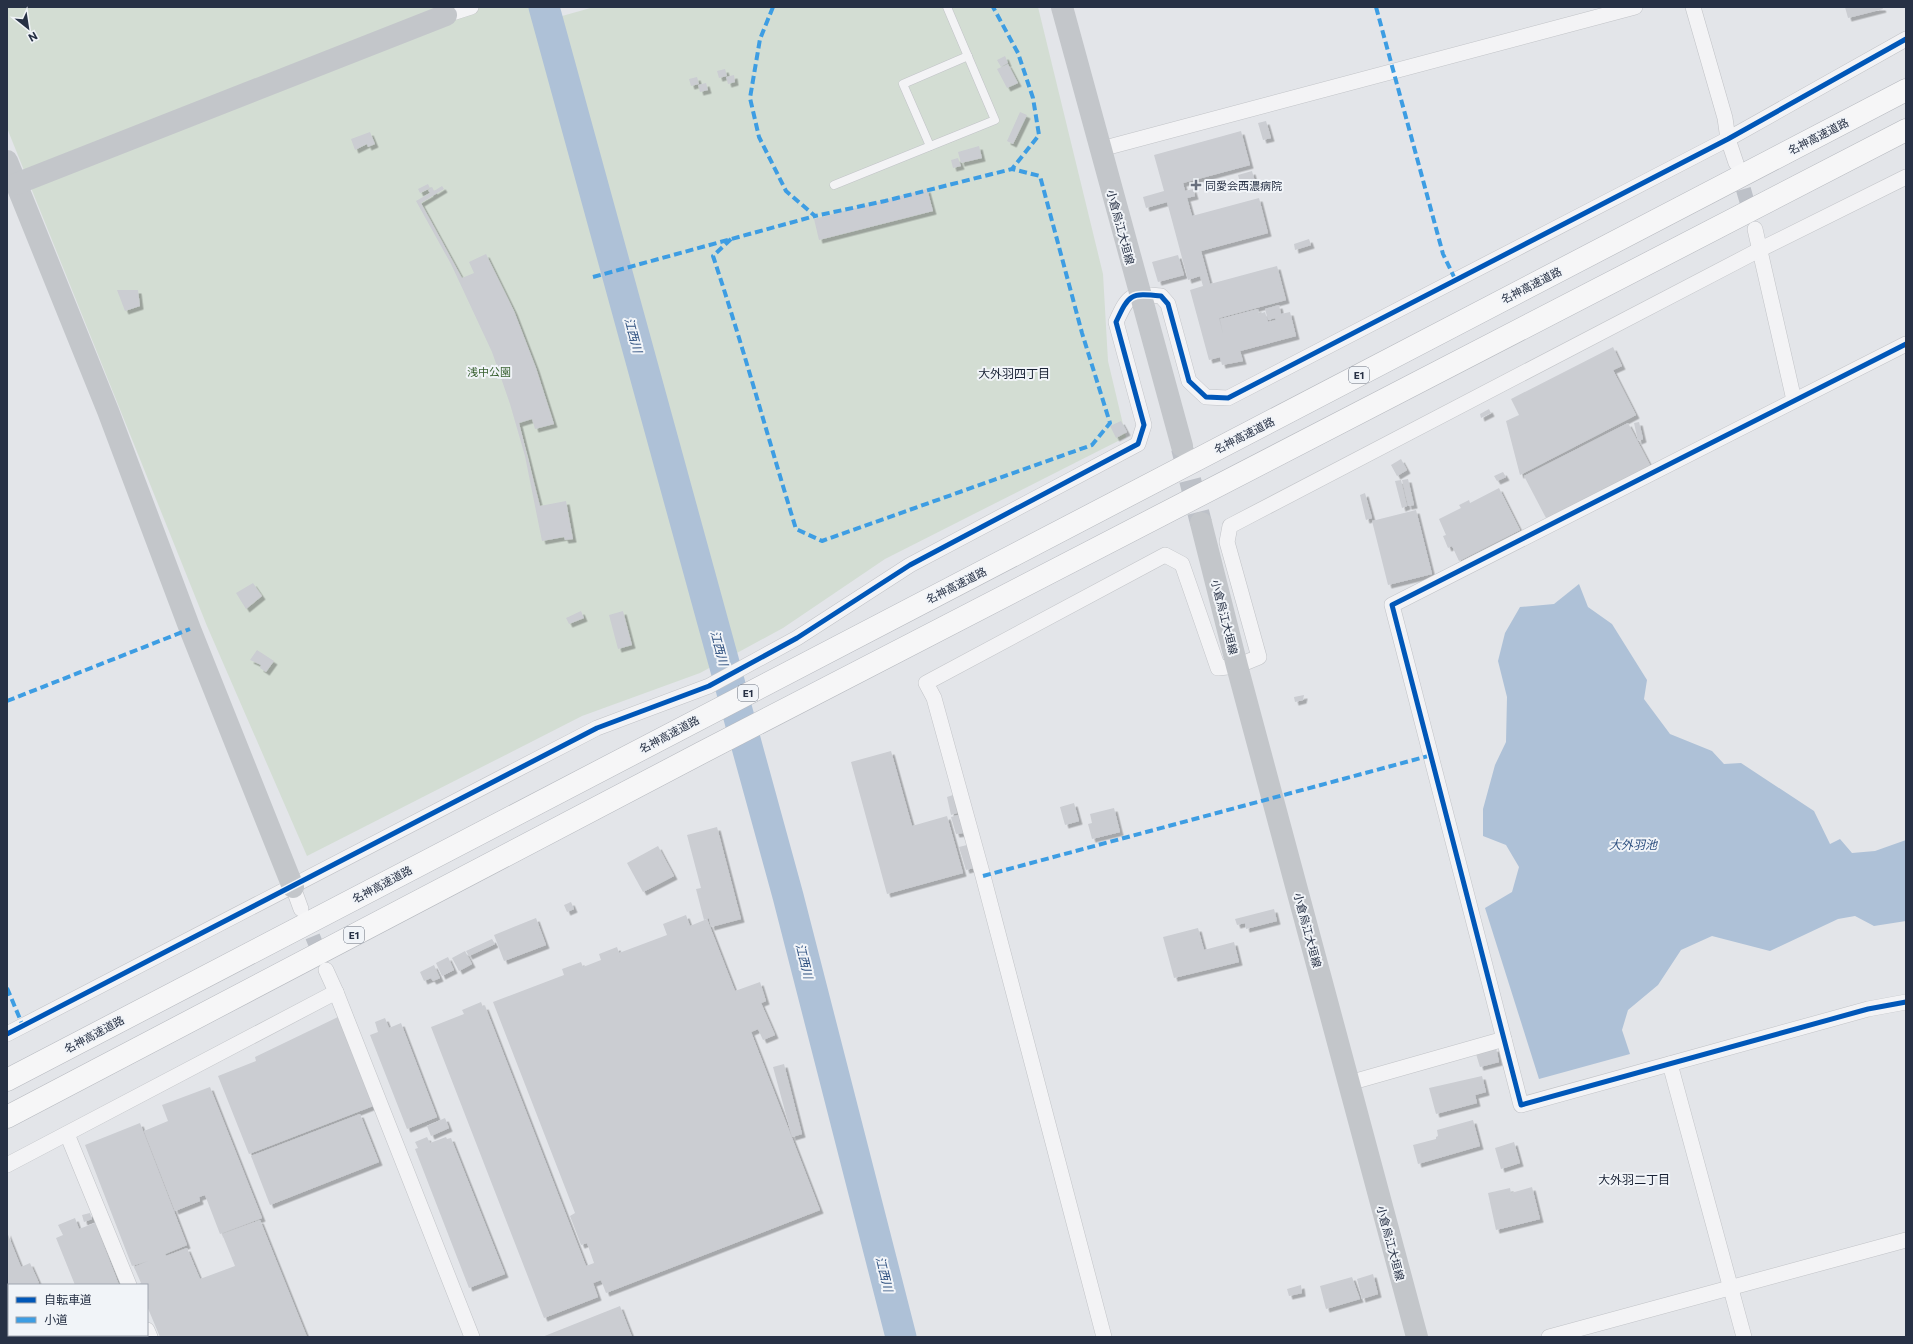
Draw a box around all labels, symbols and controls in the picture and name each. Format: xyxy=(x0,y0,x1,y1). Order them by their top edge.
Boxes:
north arrow xyxy=(8,8,48,48)
text: N xyxy=(26,29,40,45)
street label: 名神高速道路 xyxy=(1786,115,1850,157)
marker: 同愛会西濃病院 xyxy=(1190,179,1202,191)
place label: 同愛会西濃病院 xyxy=(1205,179,1282,192)
street label: 小倉烏江大垣線 xyxy=(1105,188,1137,266)
street label: 名神高速道路 xyxy=(1499,264,1563,306)
water label: 江西川 xyxy=(623,316,646,356)
park label: 浅中公園 xyxy=(467,365,511,378)
district label: 大外羽四丁目 xyxy=(978,366,1050,380)
road number: E1 xyxy=(1349,367,1369,383)
street label: 名神高速道路 xyxy=(1212,414,1276,456)
street label: 名神高速道路 xyxy=(924,564,988,606)
street label: 小倉烏江大垣線 xyxy=(1209,578,1241,656)
water label: 江西川 xyxy=(709,629,732,669)
road number: E1 xyxy=(738,685,758,701)
street label: 名神高速道路 xyxy=(637,713,701,755)
water label: 大外羽池 xyxy=(1609,837,1658,851)
street label: 名神高速道路 xyxy=(350,863,414,905)
street label: 小倉烏江大垣線 xyxy=(1292,891,1324,969)
road number: E1 xyxy=(344,927,364,943)
water label: 江西川 xyxy=(794,942,817,982)
street label: 名神高速道路 xyxy=(62,1013,126,1055)
district label: 大外羽二丁目 xyxy=(1598,1172,1670,1186)
street label: 小倉烏江大垣線 xyxy=(1375,1204,1407,1282)
water label: 江西川 xyxy=(874,1255,897,1295)
legend xyxy=(8,1284,148,1336)
text: 自転車道 xyxy=(44,1292,92,1306)
text: 小道 xyxy=(44,1312,68,1326)

